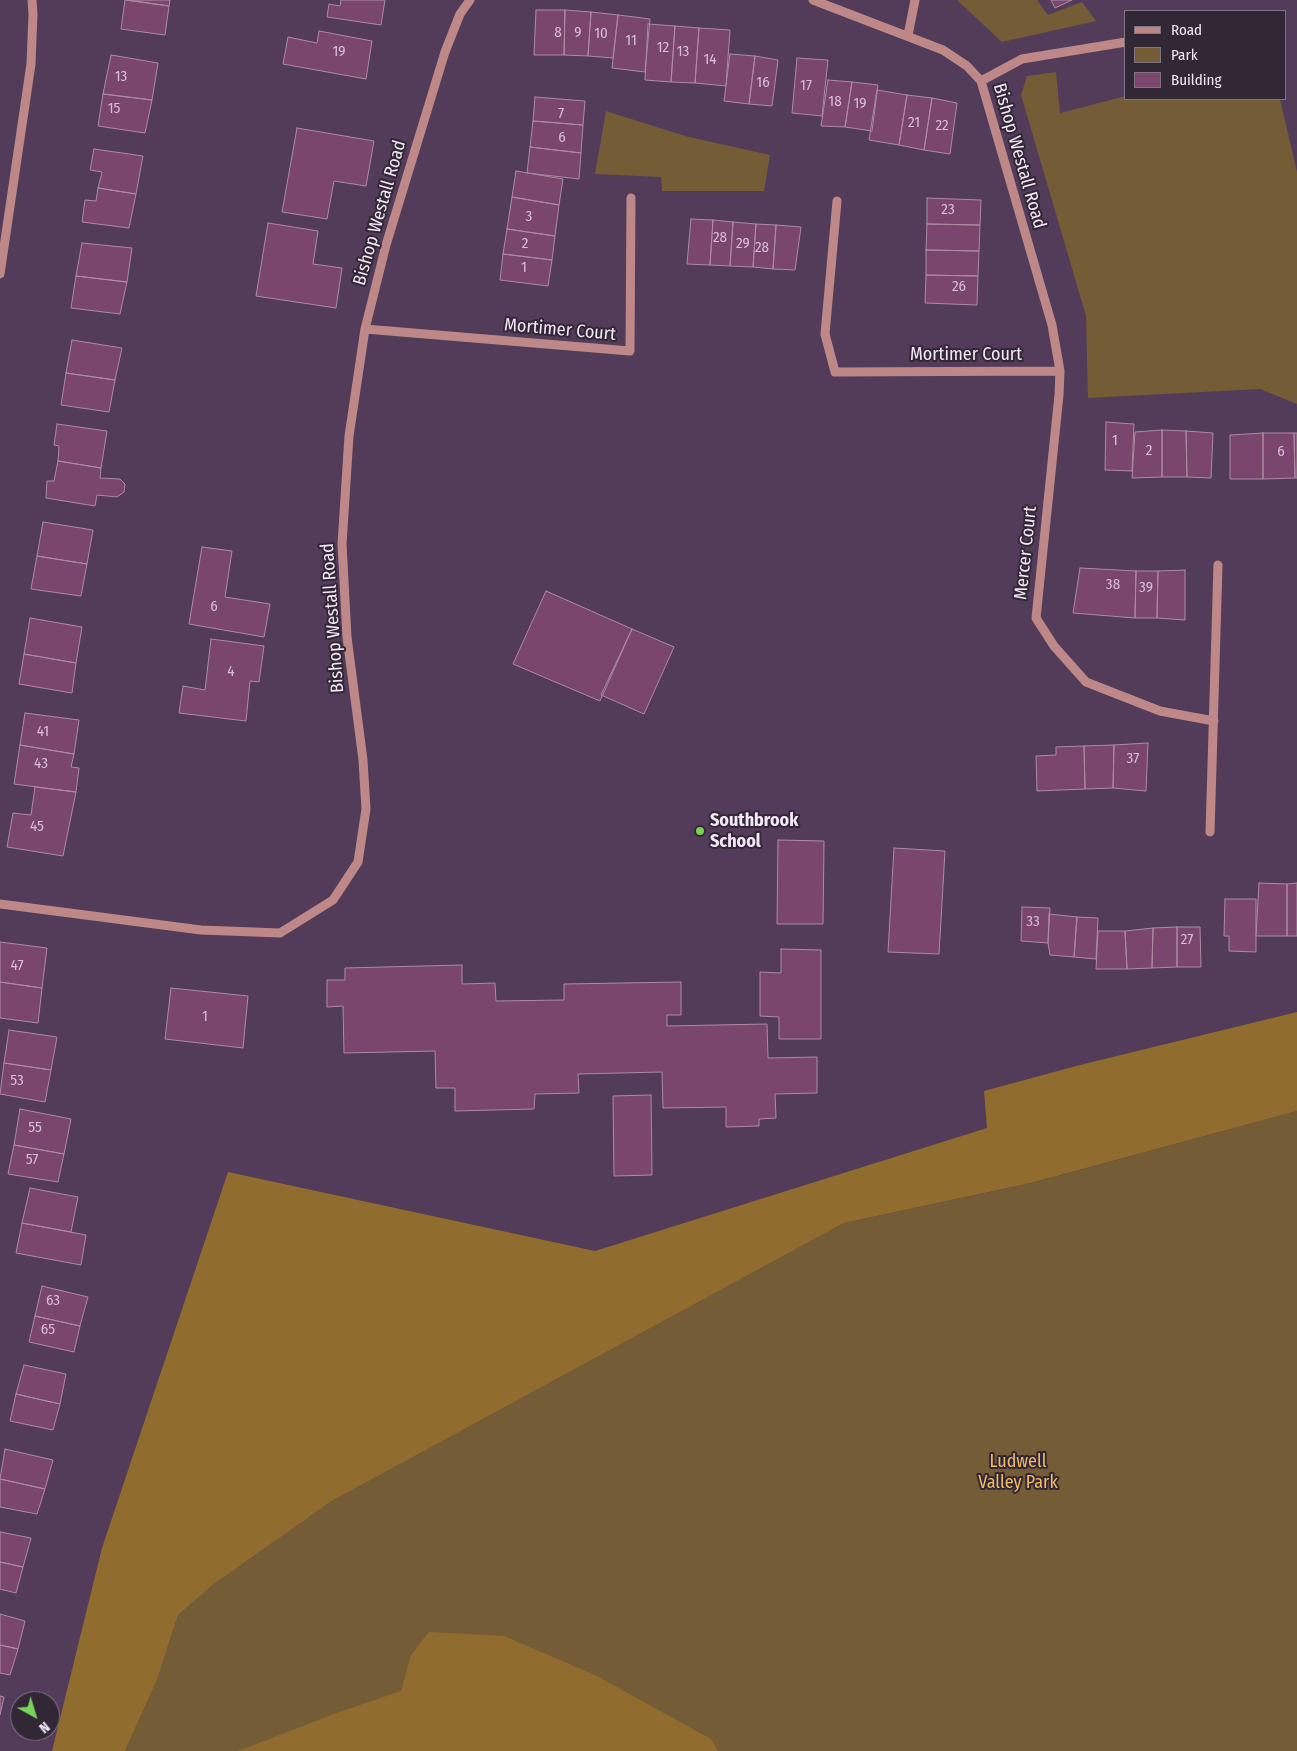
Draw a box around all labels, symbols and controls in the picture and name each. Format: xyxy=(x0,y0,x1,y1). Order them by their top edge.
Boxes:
legend xyxy=(1124,10,1287,100)
text: Road xyxy=(1171,21,1202,39)
house number: 8 xyxy=(554,24,562,42)
house number: 9 xyxy=(574,24,582,42)
house number: 10 xyxy=(594,25,608,43)
house number: 11 xyxy=(625,32,637,50)
house number: 12 xyxy=(657,39,669,57)
house number: 19 xyxy=(332,43,346,61)
house number: 13 xyxy=(677,43,689,61)
text: Park xyxy=(1171,46,1198,64)
house number: 14 xyxy=(703,51,717,69)
house number: 13 xyxy=(115,68,127,86)
text: Building xyxy=(1171,71,1222,89)
house number: 16 xyxy=(756,74,770,92)
house number: 17 xyxy=(800,77,812,95)
street label: Bishop Westall Road xyxy=(988,81,1050,231)
house number: 18 xyxy=(828,93,842,111)
house number: 19 xyxy=(853,95,867,113)
house number: 15 xyxy=(108,100,120,118)
house number: 7 xyxy=(558,105,564,123)
house number: 21 xyxy=(908,114,920,132)
house number: 22 xyxy=(935,117,949,135)
house number: 6 xyxy=(558,129,566,147)
street label: Bishop Westall Road xyxy=(349,138,411,288)
house number: 23 xyxy=(941,201,955,219)
house number: 3 xyxy=(526,208,532,226)
house number: 28 xyxy=(713,229,727,247)
house number: 2 xyxy=(522,235,528,253)
house number: 29 xyxy=(736,235,750,253)
house number: 28 xyxy=(755,239,769,257)
house number: 1 xyxy=(521,259,527,277)
house number: 26 xyxy=(952,278,966,296)
street label: Mortimer Court xyxy=(503,314,617,346)
street label: Mortimer Court xyxy=(910,344,1022,366)
house number: 1 xyxy=(1112,432,1118,450)
house number: 2 xyxy=(1146,442,1152,460)
house number: 6 xyxy=(1277,443,1285,461)
street label: Mercer Court xyxy=(1010,505,1042,601)
street label: Bishop Westall Road xyxy=(317,542,349,694)
house number: 38 xyxy=(1106,576,1120,594)
house number: 39 xyxy=(1139,579,1153,597)
house number: 6 xyxy=(210,598,218,616)
house number: 4 xyxy=(227,663,235,681)
house number: 41 xyxy=(37,723,49,741)
house number: 37 xyxy=(1127,750,1139,768)
house number: 43 xyxy=(34,755,48,773)
place label: Southbrook School xyxy=(710,810,798,852)
house number: 45 xyxy=(30,818,44,836)
marker: Southbrook School xyxy=(694,825,706,837)
house number: 33 xyxy=(1026,913,1040,931)
house number: 27 xyxy=(1181,931,1193,949)
house number: 47 xyxy=(10,957,24,975)
house number: 1 xyxy=(202,1008,208,1026)
house number: 53 xyxy=(10,1072,24,1090)
house number: 55 xyxy=(28,1119,42,1137)
house number: 57 xyxy=(26,1151,38,1169)
house number: 63 xyxy=(46,1292,60,1310)
house number: 65 xyxy=(41,1321,55,1339)
park label: Ludwell Valley Park xyxy=(978,1451,1058,1494)
north arrow xyxy=(10,1691,60,1741)
text: N xyxy=(36,1718,53,1737)

